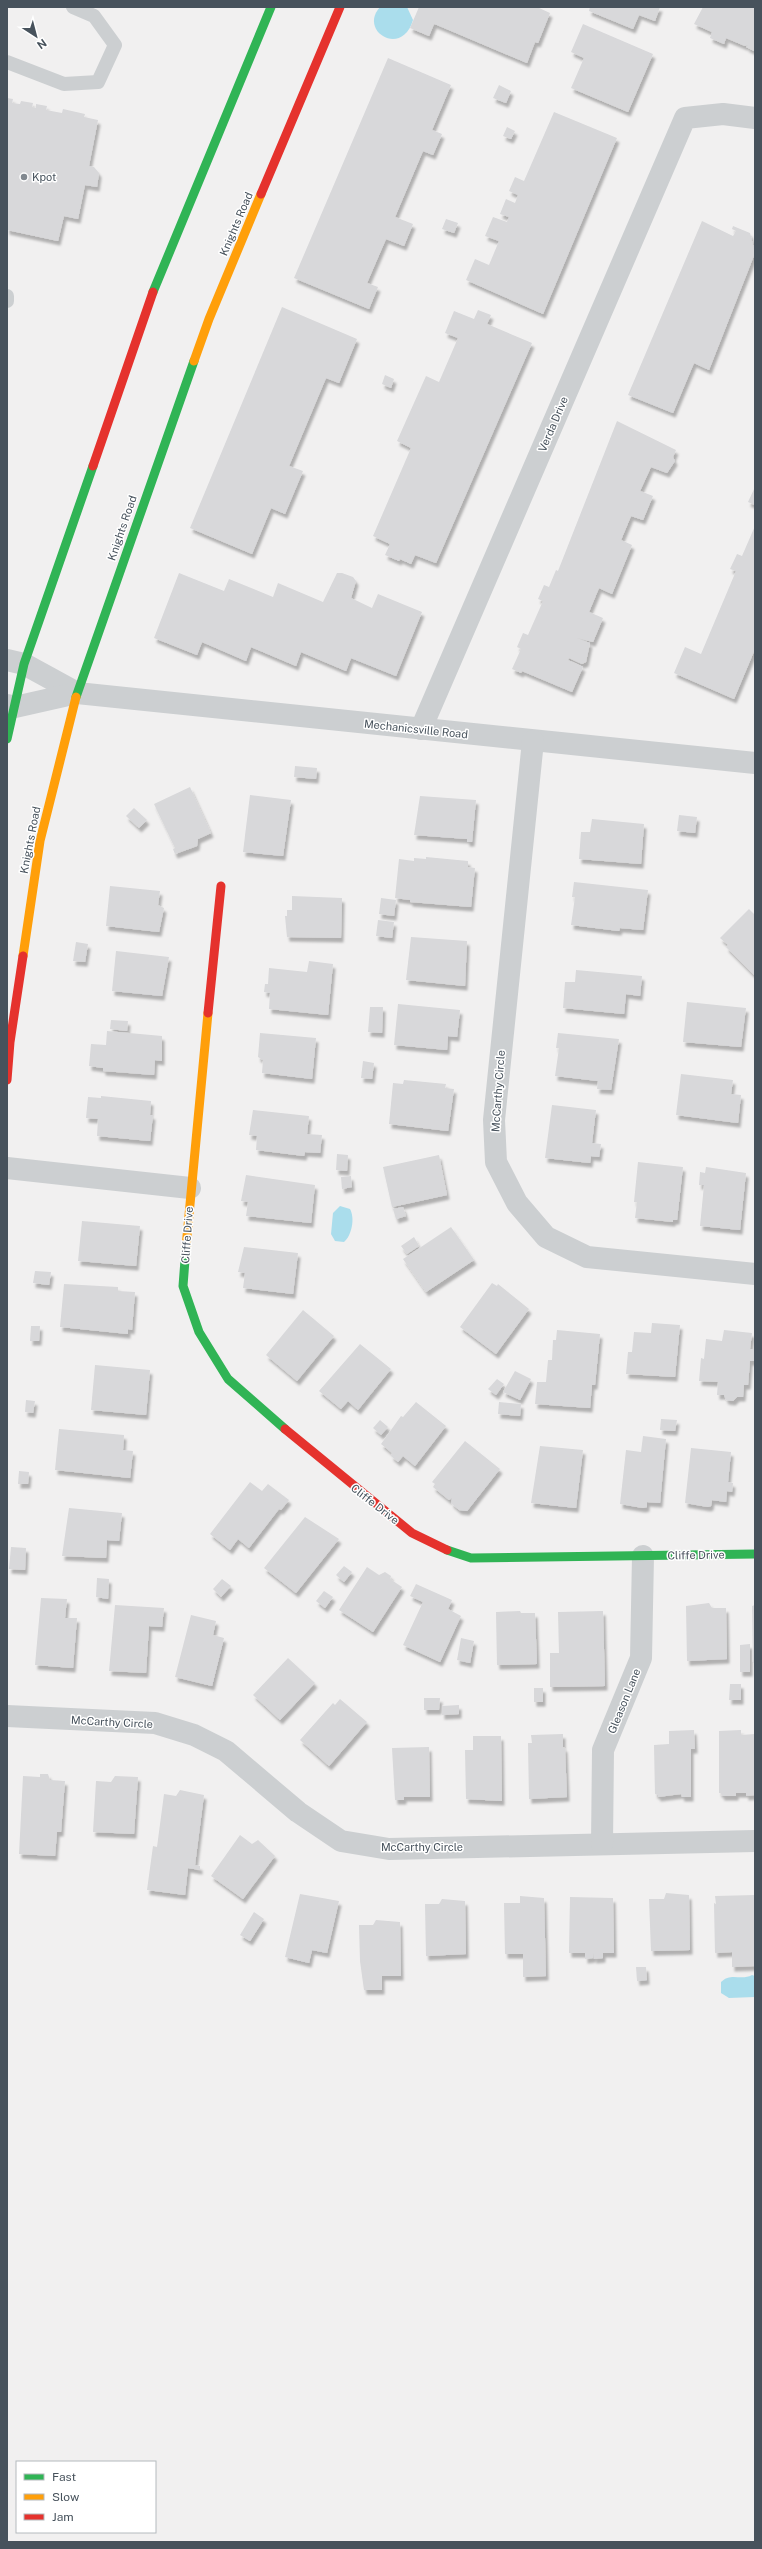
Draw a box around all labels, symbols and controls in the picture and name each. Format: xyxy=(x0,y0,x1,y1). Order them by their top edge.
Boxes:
north arrow xyxy=(16,16,56,56)
text: N xyxy=(35,37,49,51)
place label: Kpot xyxy=(32,171,56,183)
marker: Kpot xyxy=(19,172,29,182)
street label: Knights Road xyxy=(217,190,255,258)
street label: Verda Drive xyxy=(536,395,570,453)
street label: Knights Road xyxy=(105,494,139,562)
street label: Mechanicsville Road xyxy=(364,718,468,740)
street label: Knights Road xyxy=(18,805,42,875)
street label: McCarthy Circle xyxy=(489,1050,507,1132)
street label: Cliffe Drive xyxy=(179,1206,195,1264)
street label: Cliffe Drive xyxy=(349,1482,401,1526)
street label: Cliffe Drive xyxy=(667,1549,725,1561)
street label: Gleason Lane xyxy=(606,1667,642,1735)
street label: McCarthy Circle xyxy=(71,1714,153,1730)
street label: McCarthy Circle xyxy=(381,1841,463,1853)
legend xyxy=(16,2461,156,2533)
text: Fast xyxy=(52,2470,77,2484)
text: Slow xyxy=(52,2490,80,2504)
text: Jam xyxy=(52,2510,74,2524)

